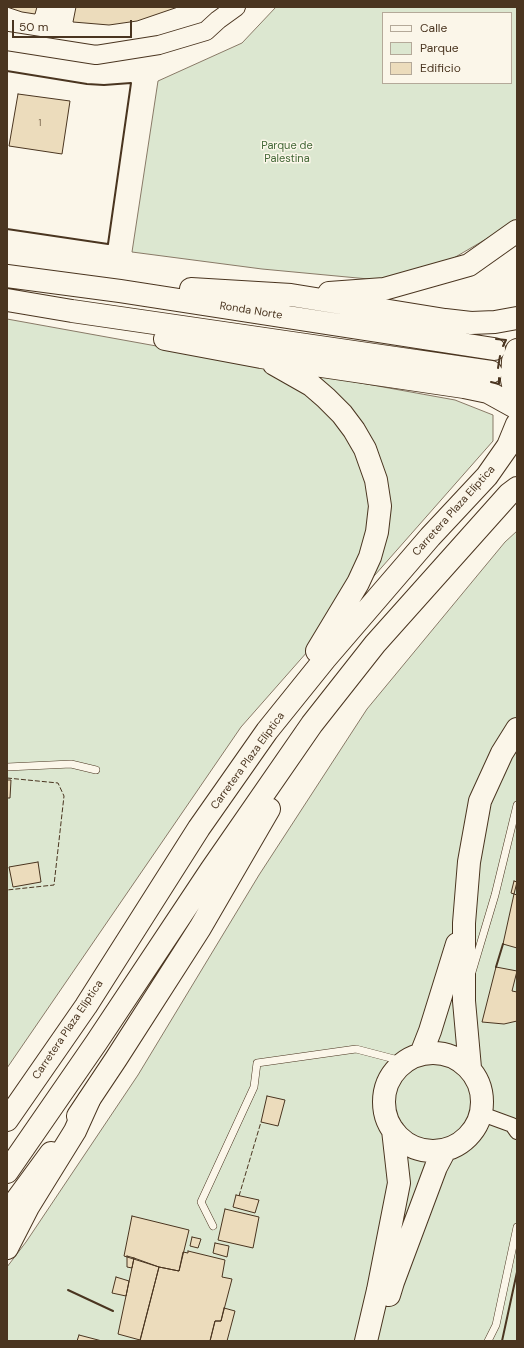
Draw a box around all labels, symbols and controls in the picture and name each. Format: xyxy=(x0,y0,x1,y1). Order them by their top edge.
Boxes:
scale bar xyxy=(14,12,134,38)
legend xyxy=(382,12,512,84)
text: 50 m xyxy=(19,19,48,35)
text: Calle xyxy=(420,20,447,36)
text: Parque xyxy=(420,40,459,56)
text: Edificio xyxy=(420,60,461,76)
house number: 1 xyxy=(39,119,41,129)
park label: Parque de Palestina xyxy=(261,139,313,165)
street label: Ronda Norte xyxy=(219,300,283,322)
street label: Carretera Plaza Elíptica xyxy=(410,463,498,559)
street label: Carretera Plaza Elíptica xyxy=(208,710,288,812)
street label: Carretera Plaza Elíptica xyxy=(30,978,106,1082)

